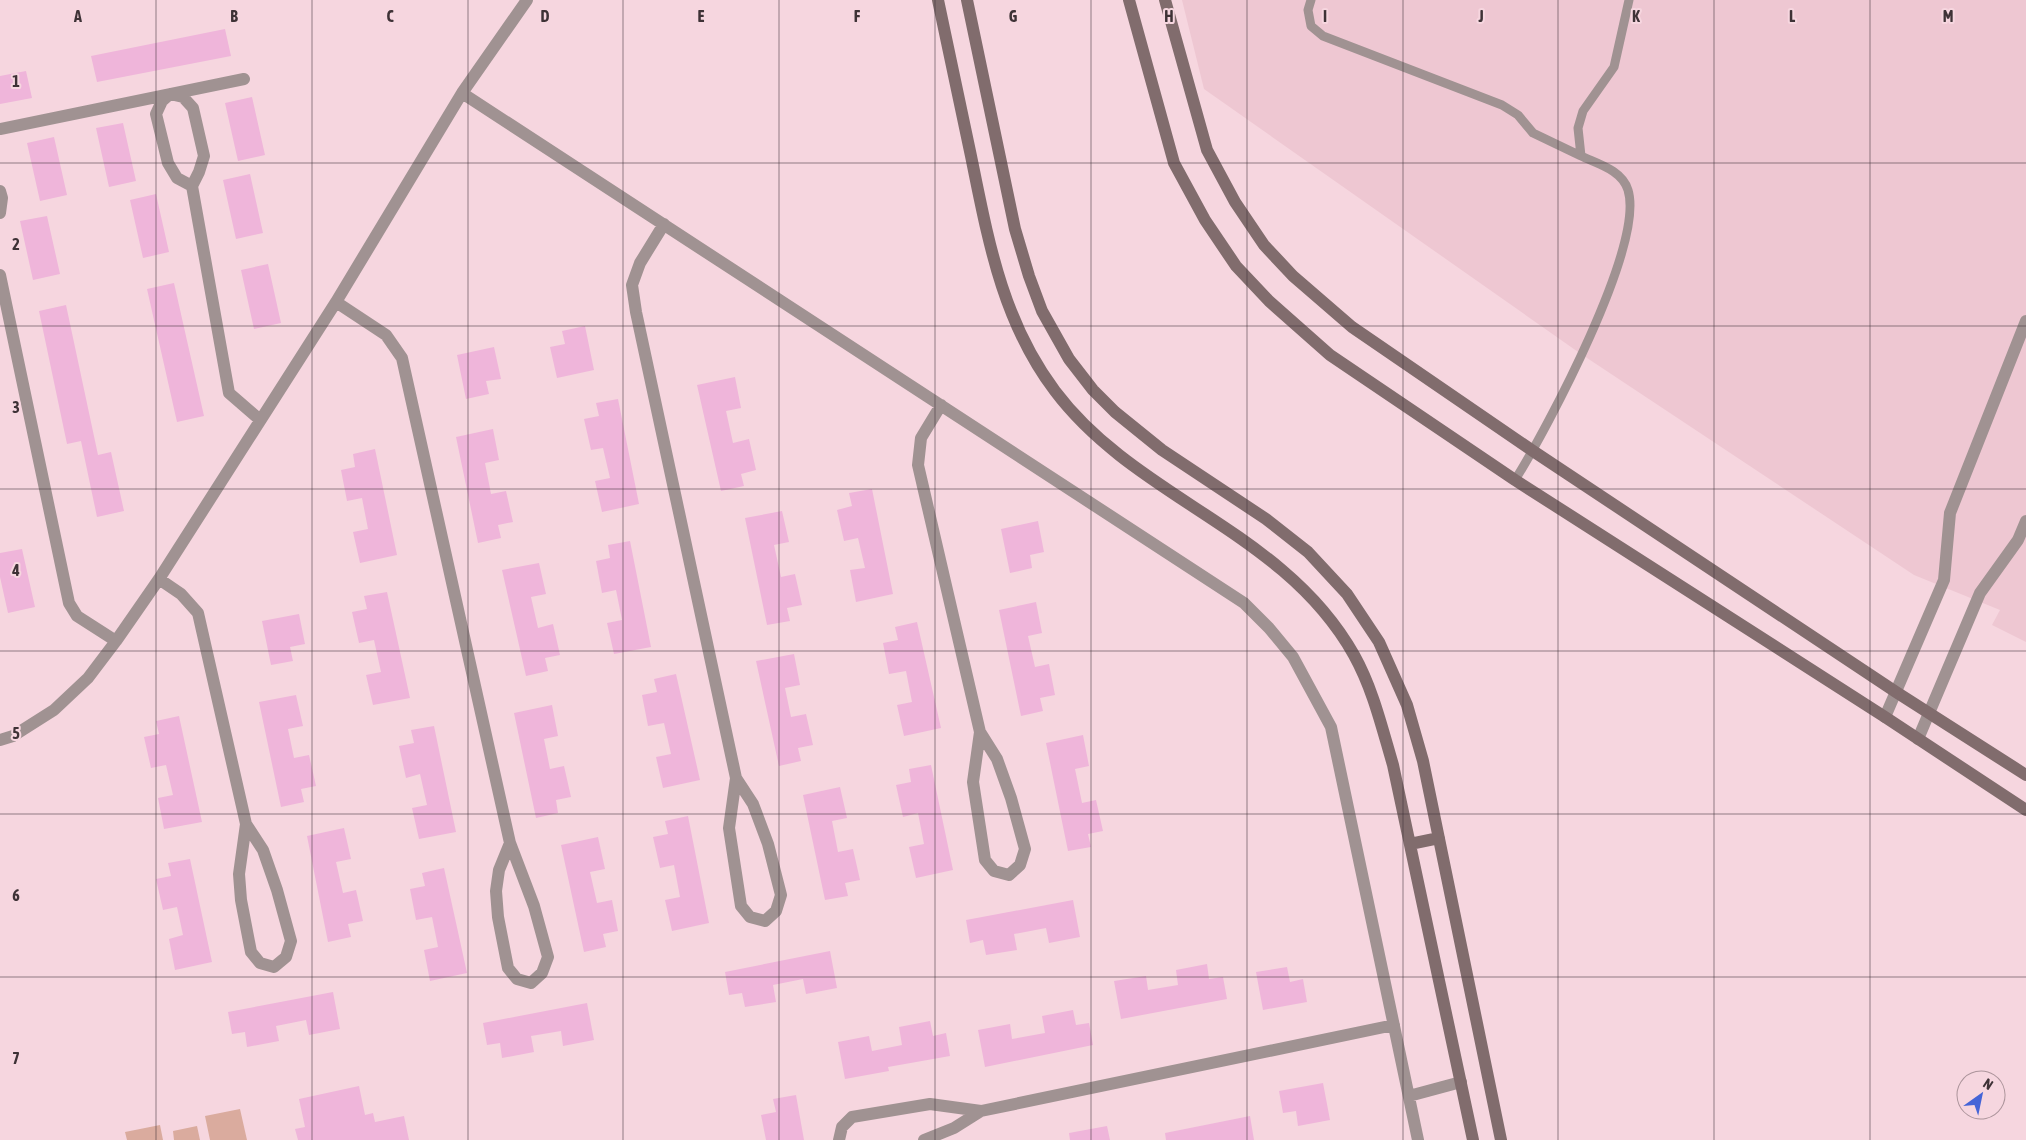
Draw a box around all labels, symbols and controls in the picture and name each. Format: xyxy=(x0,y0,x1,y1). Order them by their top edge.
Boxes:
text: A xyxy=(73,7,82,25)
text: B xyxy=(230,7,238,25)
text: C xyxy=(386,7,394,25)
text: D xyxy=(541,7,550,25)
text: E xyxy=(698,7,705,25)
text: F xyxy=(854,7,861,25)
text: G xyxy=(1009,7,1018,25)
text: H xyxy=(1164,7,1174,25)
text: I xyxy=(1323,7,1327,25)
text: J xyxy=(1477,7,1484,25)
text: K xyxy=(1632,7,1640,25)
text: L xyxy=(1789,7,1796,25)
text: M xyxy=(1943,7,1953,25)
text: 1 xyxy=(12,72,20,90)
text: 2 xyxy=(12,235,20,253)
text: 3 xyxy=(12,398,20,416)
text: 4 xyxy=(11,561,20,579)
text: 5 xyxy=(12,724,20,742)
text: 6 xyxy=(12,886,20,904)
text: 7 xyxy=(12,1049,20,1067)
north arrow xyxy=(1956,1070,2006,1120)
text: N xyxy=(1980,1075,1996,1093)

